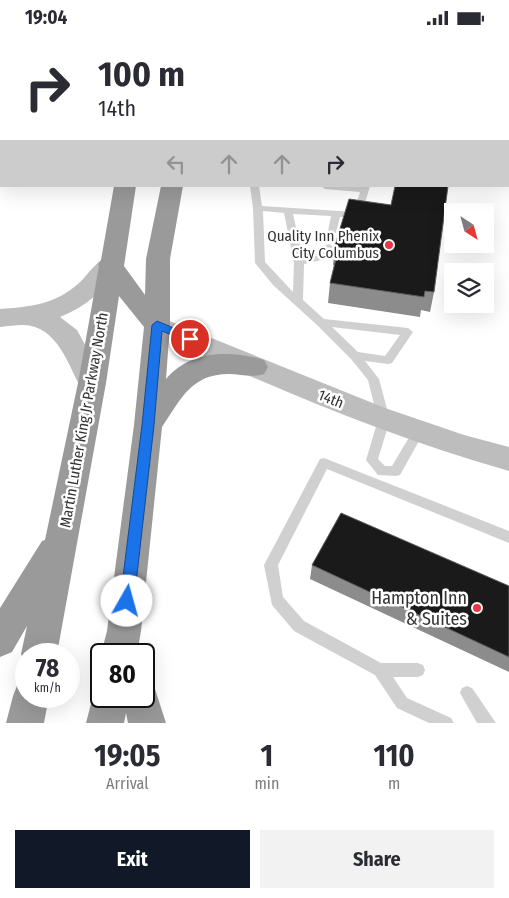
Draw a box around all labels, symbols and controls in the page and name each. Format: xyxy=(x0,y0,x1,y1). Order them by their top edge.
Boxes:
text: 19:04 xyxy=(25,6,67,29)
text: 100 m xyxy=(98,53,185,95)
icon: right xyxy=(15,55,80,120)
text: 14th xyxy=(98,95,136,122)
icon: left xyxy=(162,150,190,178)
icon: ahead xyxy=(215,150,243,178)
icon: ahead xyxy=(268,150,296,178)
icon: right xyxy=(321,150,349,178)
north arrow xyxy=(444,203,494,253)
map controls xyxy=(444,203,494,313)
place label: Quality Inn Phenix City Columbus xyxy=(267,227,379,262)
marker: Quality Inn Phenix City Columbus xyxy=(383,239,395,251)
button: layers xyxy=(444,263,494,313)
street label: Martin Luther King Jr Parkway North xyxy=(56,311,112,529)
pin xyxy=(169,318,211,360)
icon: arrive xyxy=(176,325,204,353)
street label: 14th xyxy=(316,386,346,412)
position arrow xyxy=(100,574,152,626)
place label: Hampton Inn & Suites xyxy=(371,587,467,630)
marker: Hampton Inn & Suites xyxy=(471,602,483,614)
speed limit sign: 80 xyxy=(90,643,155,708)
text: 78 xyxy=(36,654,59,684)
text: km/h xyxy=(34,681,61,695)
text: 19:05 xyxy=(94,738,160,774)
text: 1 xyxy=(261,738,273,774)
text: 110 xyxy=(374,738,415,774)
text: Arrival xyxy=(106,774,148,793)
text: min xyxy=(255,774,279,793)
text: m xyxy=(388,774,400,793)
button: Exit xyxy=(15,830,250,888)
button: Share xyxy=(260,830,494,888)

